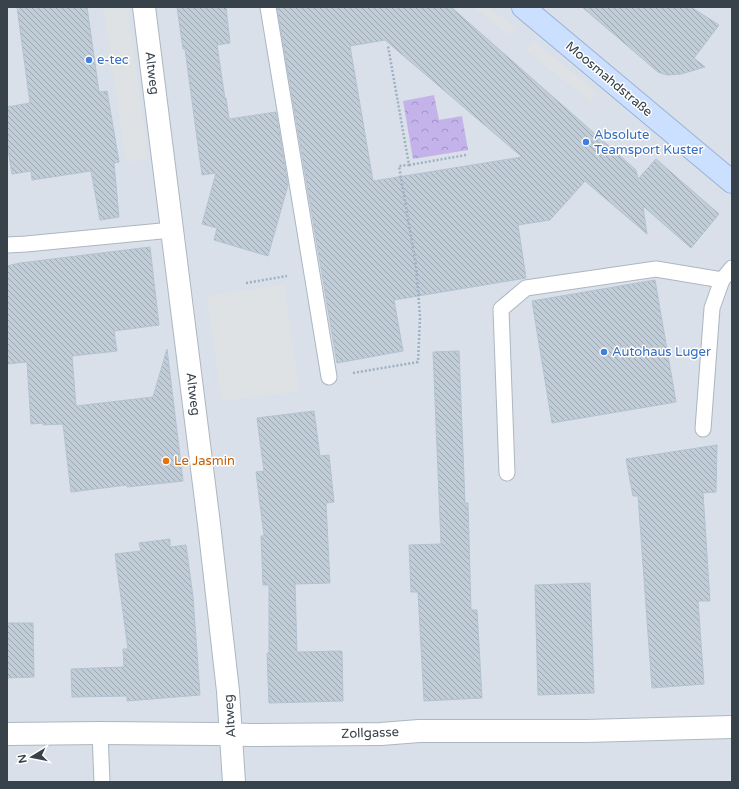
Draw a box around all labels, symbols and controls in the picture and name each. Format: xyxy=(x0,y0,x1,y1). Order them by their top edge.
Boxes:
street label: Moosmahdstraße xyxy=(562,38,656,120)
street label: Altweg xyxy=(141,50,163,96)
place label: e-tec xyxy=(97,52,129,68)
marker: e-tec xyxy=(84,55,94,65)
place label: Absolute Teamsport Kuster xyxy=(594,127,703,158)
marker: Absolute Teamsport Kuster xyxy=(581,137,591,147)
place label: Autohaus Luger xyxy=(612,344,711,360)
marker: Autohaus Luger xyxy=(599,347,609,357)
street label: Altweg xyxy=(182,371,204,417)
place label: Le Jasmin xyxy=(174,453,235,469)
marker: Le Jasmin xyxy=(161,456,171,466)
street label: Altweg xyxy=(221,694,239,738)
street label: Zollgasse xyxy=(341,724,399,742)
north arrow xyxy=(12,737,52,777)
text: N xyxy=(15,753,30,764)

